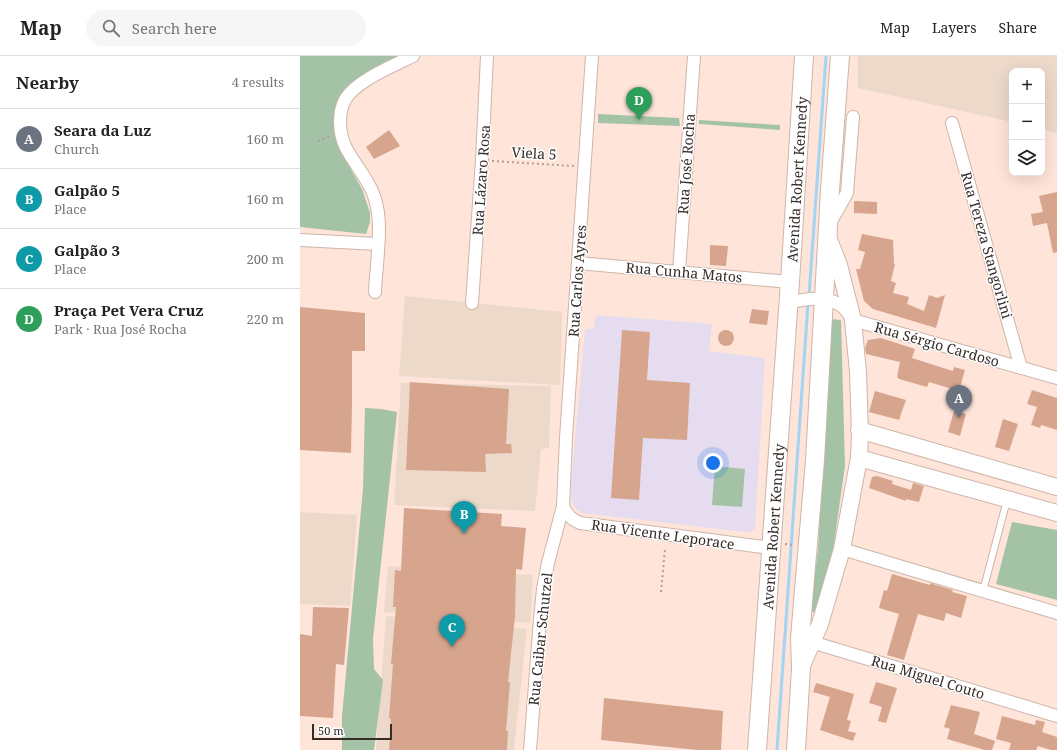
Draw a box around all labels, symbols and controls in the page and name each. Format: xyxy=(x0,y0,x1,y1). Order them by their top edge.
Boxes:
search box xyxy=(86,10,366,46)
text: Map xyxy=(20,15,62,41)
icon: search xyxy=(100,17,122,39)
text: Search here xyxy=(132,18,217,38)
text: Map xyxy=(880,18,910,37)
text: Layers xyxy=(932,18,977,37)
text: Share xyxy=(999,18,1037,37)
map controls xyxy=(1009,68,1045,176)
button: + xyxy=(1009,68,1045,104)
text: Nearby xyxy=(16,71,79,94)
text: 4 results xyxy=(232,73,284,91)
pin: D xyxy=(626,87,652,120)
street label: Avenida Robert Kennedy xyxy=(782,96,811,263)
button: − xyxy=(1009,104,1045,140)
street label: Rua José Rocha xyxy=(673,113,699,215)
text: Seara da Luz xyxy=(54,120,151,140)
street label: Rua Lázaro Rosa xyxy=(468,124,494,236)
text: A xyxy=(24,130,34,148)
text: 160 m xyxy=(247,130,284,148)
text: Church xyxy=(54,140,99,158)
button: layers xyxy=(1009,140,1045,176)
street label: Viela 5 xyxy=(511,142,557,164)
street label: Rua Tereza Stangorlini xyxy=(957,169,1017,321)
text: Galpão 5 xyxy=(54,180,120,200)
text: B xyxy=(25,190,33,208)
text: 160 m xyxy=(247,190,284,208)
text: Place xyxy=(54,200,87,218)
street label: Rua Carlos Ayres xyxy=(564,224,590,338)
text: Galpão 3 xyxy=(54,240,120,260)
text: C xyxy=(25,250,33,268)
text: 200 m xyxy=(247,250,284,268)
street label: Rua Cunha Matos xyxy=(625,257,743,287)
text: Place xyxy=(54,260,87,278)
text: Praça Pet Vera Cruz xyxy=(54,300,203,320)
text: D xyxy=(24,310,34,328)
text: 220 m xyxy=(247,310,284,328)
street label: Rua Sérgio Cardoso xyxy=(872,317,1002,371)
text: Park · Rua José Rocha xyxy=(54,320,187,338)
pin: A xyxy=(946,385,972,418)
street label: Avenida Robert Kennedy xyxy=(757,443,788,610)
your location xyxy=(703,453,723,473)
pin: B xyxy=(451,501,477,534)
street label: Rua Vicente Leporace xyxy=(590,515,736,553)
street label: Rua Caibar Schutzel xyxy=(524,571,556,706)
pin: C xyxy=(439,614,465,647)
street label: Rua Miguel Couto xyxy=(869,651,987,703)
scale bar xyxy=(312,722,392,741)
text: 50 m xyxy=(318,723,344,738)

